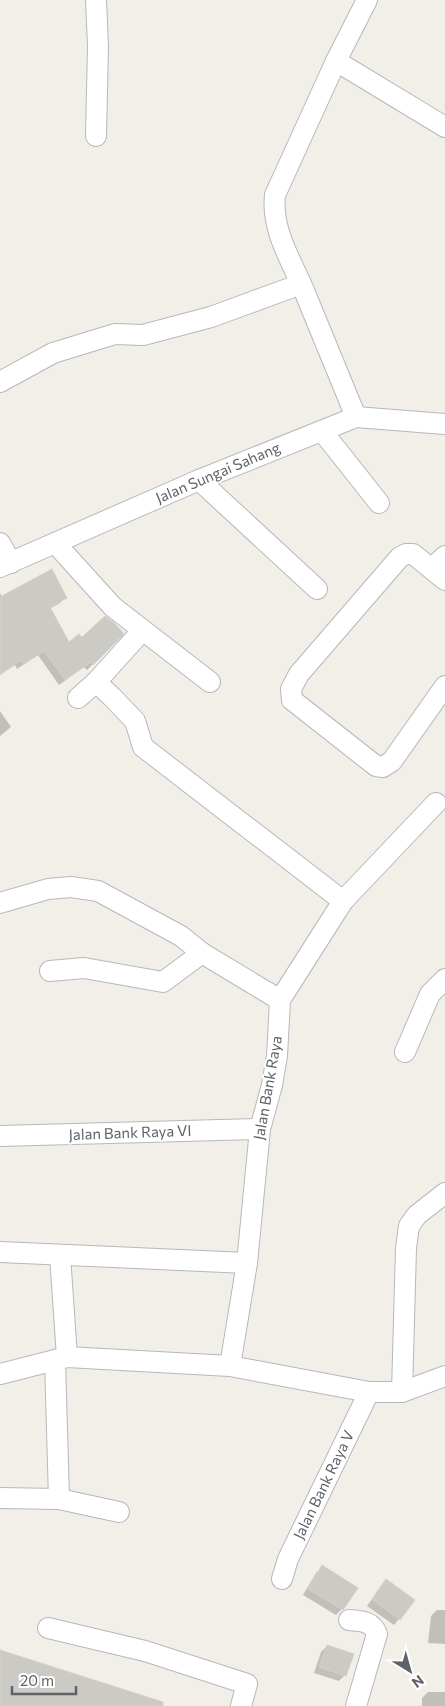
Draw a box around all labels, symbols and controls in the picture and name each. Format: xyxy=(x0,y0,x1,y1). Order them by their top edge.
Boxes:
street label: Jalan Sungai Sahang xyxy=(153,438,283,506)
street label: Jalan Bank Raya xyxy=(249,1034,285,1141)
street label: Jalan Bank Raya VI xyxy=(68,1121,192,1143)
street label: Jalan Bank Raya V xyxy=(289,1427,357,1542)
north arrow xyxy=(385,1646,435,1696)
scale bar xyxy=(12,1664,76,1696)
text: 20 m xyxy=(20,1671,54,1689)
text: N xyxy=(409,1672,427,1692)

